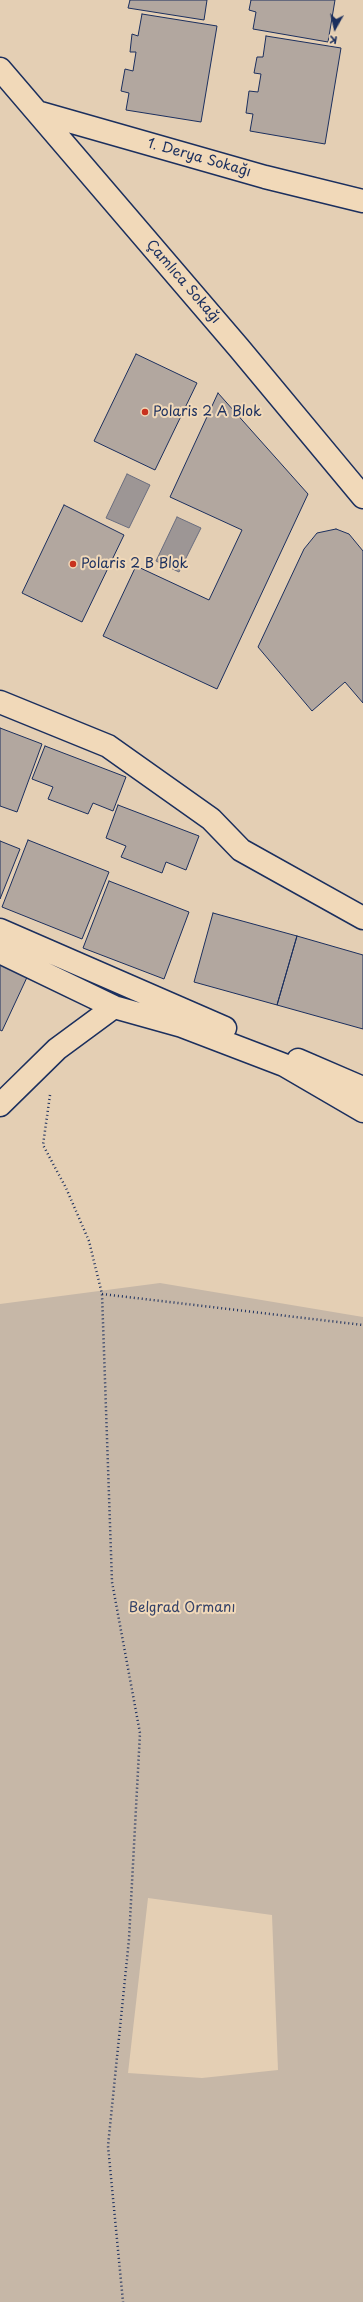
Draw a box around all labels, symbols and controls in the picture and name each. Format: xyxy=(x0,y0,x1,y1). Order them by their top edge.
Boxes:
north arrow xyxy=(315,8,355,48)
text: K xyxy=(328,31,338,49)
street label: 1. Derya Sokağı xyxy=(145,135,253,181)
street label: Çamlıca Sokağı xyxy=(142,237,224,327)
place label: Polaris 2 A Blok xyxy=(153,404,262,420)
marker: Polaris 2 A Blok xyxy=(140,407,150,417)
place label: Polaris 2 B Blok xyxy=(81,556,188,572)
marker: Polaris 2 B Blok xyxy=(68,559,78,569)
park label: Belgrad Ormanı xyxy=(129,1600,235,1616)

